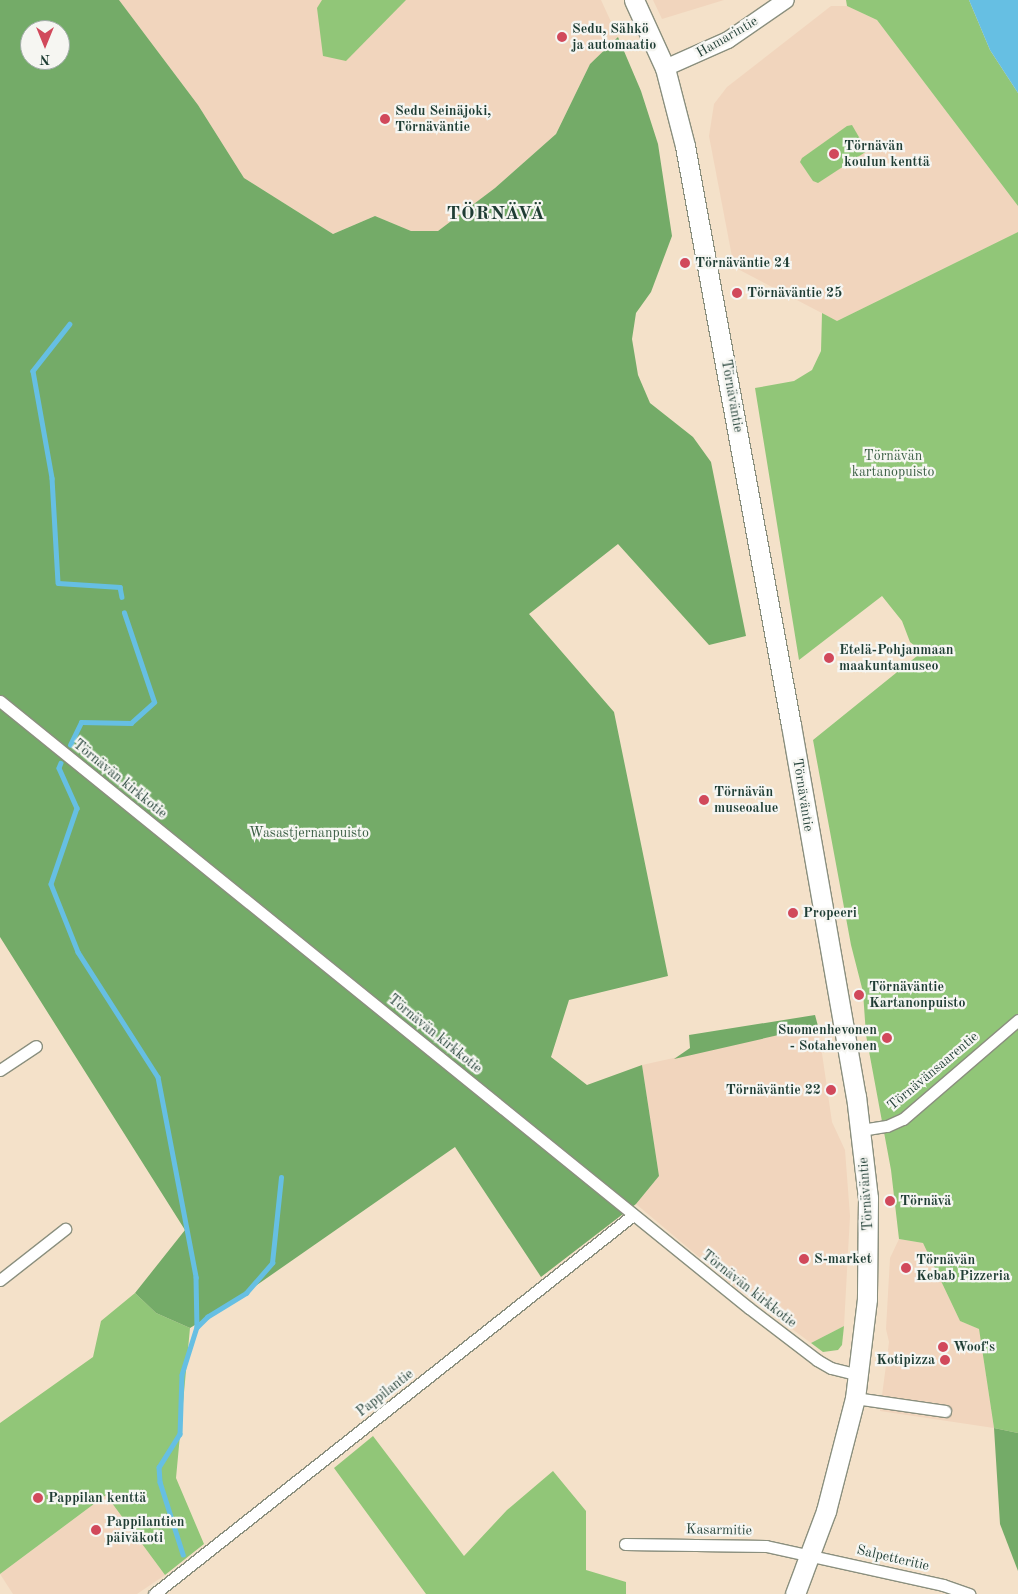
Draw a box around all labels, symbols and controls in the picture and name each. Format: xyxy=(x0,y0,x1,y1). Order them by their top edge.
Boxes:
street label: Hamarintie xyxy=(693,13,761,61)
north arrow xyxy=(20,20,70,70)
place label: Sedu, Sähkö ja automaatio xyxy=(572,21,656,54)
marker: Sedu, Sähkö ja automaatio xyxy=(556,31,568,43)
text: N xyxy=(40,52,50,66)
place label: Sedu Seinäjoki, Törnäväntie xyxy=(395,103,491,136)
marker: Sedu Seinäjoki, Törnäväntie xyxy=(379,113,391,125)
place label: Törnävän koulun kenttä xyxy=(844,138,930,170)
marker: Törnävän koulun kenttä xyxy=(828,148,840,160)
district label: TÖRNÄVÄ xyxy=(446,204,546,226)
place label: Törnäväntie 24 xyxy=(695,255,790,271)
marker: Törnäväntie 24 xyxy=(679,257,691,269)
place label: Törnäväntie 25 xyxy=(747,285,842,301)
marker: Törnäväntie 25 xyxy=(731,287,743,299)
street label: Törnäväntie xyxy=(717,358,747,434)
park label: Törnävän kartanopuisto xyxy=(852,448,934,481)
place label: Etelä-Pohjanmaan maakuntamuseo xyxy=(839,642,954,674)
marker: Etelä-Pohjanmaan maakuntamuseo xyxy=(823,652,835,664)
street label: Törnävän kirkkotie xyxy=(70,736,170,822)
street label: Törnäväntie xyxy=(789,757,817,833)
place label: Törnävän museoalue xyxy=(714,784,778,816)
marker: Törnävän museoalue xyxy=(698,794,710,806)
park label: Wasastjernanpuisto xyxy=(249,825,369,841)
place label: Propeeri xyxy=(803,905,857,921)
marker: Propeeri xyxy=(787,907,799,919)
place label: Törnäväntie Kartanonpuisto xyxy=(869,979,965,1012)
marker: Törnäväntie Kartanonpuisto xyxy=(853,989,865,1001)
street label: Törnävän kirkkotie xyxy=(385,991,485,1077)
place label: Suomenhevonen - Sotahevonen xyxy=(778,1022,877,1054)
street label: Törnävänsaarentie xyxy=(884,1028,982,1114)
marker: Suomenhevonen - Sotahevonen xyxy=(881,1032,893,1044)
place label: Törnäväntie 22 xyxy=(726,1082,821,1098)
marker: Törnäväntie 22 xyxy=(825,1084,837,1096)
street label: Törnäväntie xyxy=(855,1157,877,1231)
place label: Törnävä xyxy=(900,1193,951,1209)
marker: Törnävä xyxy=(884,1195,896,1207)
street label: Törnävän kirkkotie xyxy=(698,1247,800,1331)
place label: S-market xyxy=(814,1251,872,1267)
place label: Törnävän Kebab Pizzeria xyxy=(916,1252,1010,1284)
marker: S-market xyxy=(798,1253,810,1265)
marker: Törnävän Kebab Pizzeria xyxy=(900,1262,912,1274)
place label: Woof's xyxy=(953,1339,995,1355)
marker: Woof's xyxy=(937,1341,949,1353)
place label: Kotipizza xyxy=(876,1352,935,1368)
marker: Kotipizza xyxy=(939,1354,951,1366)
street label: Pappilantie xyxy=(353,1366,417,1420)
place label: Pappilan kenttä xyxy=(48,1490,146,1506)
marker: Pappilan kenttä xyxy=(32,1492,44,1504)
place label: Pappilantien päiväkoti xyxy=(106,1514,185,1546)
street label: Kasarmitie xyxy=(686,1521,752,1539)
marker: Pappilantien päiväkoti xyxy=(90,1524,102,1536)
street label: Salpetteritie xyxy=(855,1541,931,1575)

